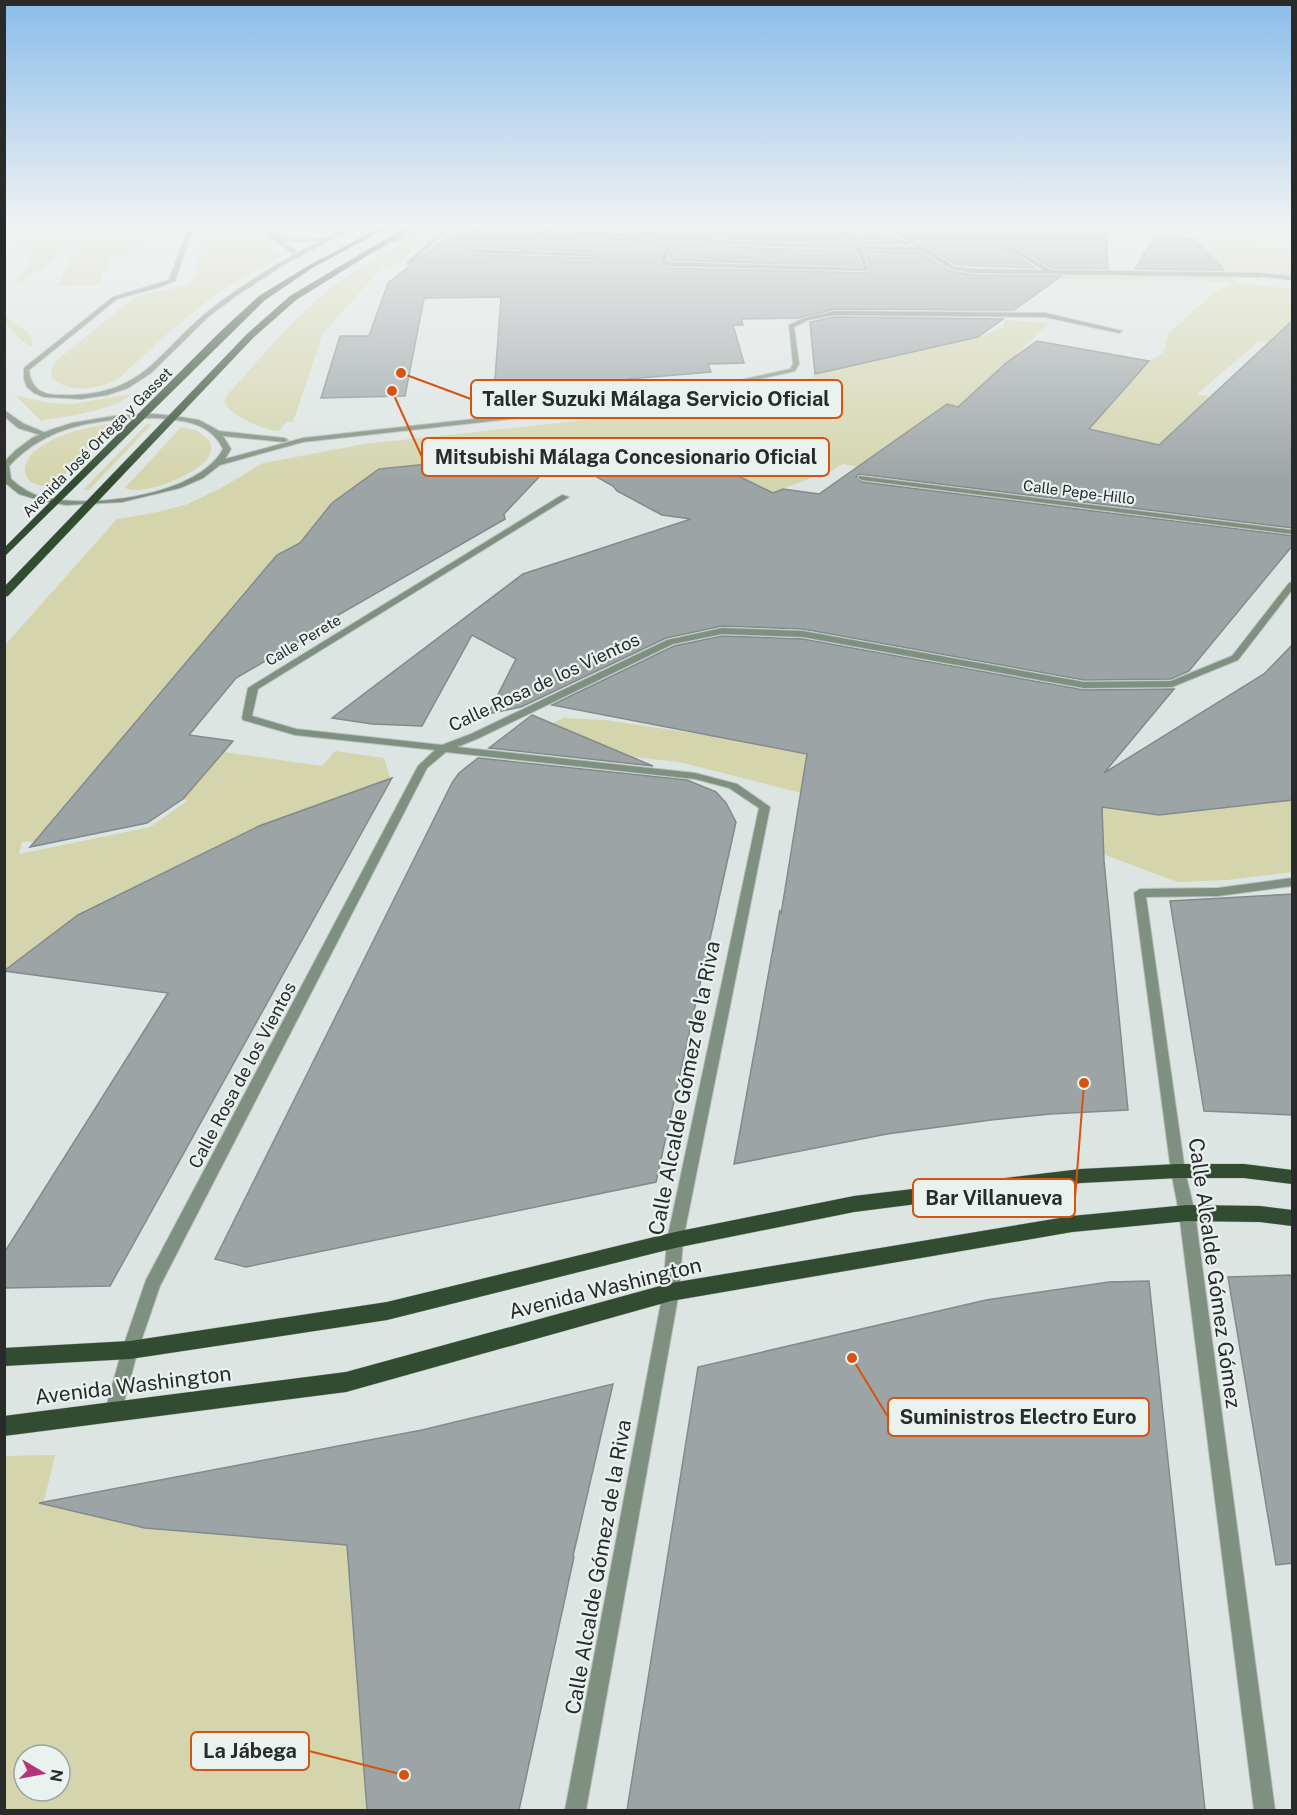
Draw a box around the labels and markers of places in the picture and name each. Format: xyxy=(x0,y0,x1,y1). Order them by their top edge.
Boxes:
callout: Taller Suzuki Málaga Servicio Oficial xyxy=(471,380,842,418)
callout: Mitsubishi Málaga Concesionario Oficial xyxy=(422,438,829,476)
callout: Bar Villanueva xyxy=(913,1179,1075,1217)
callout: Suministros Electro Euro xyxy=(888,1398,1149,1436)
callout: La Jábega xyxy=(191,1732,309,1770)

